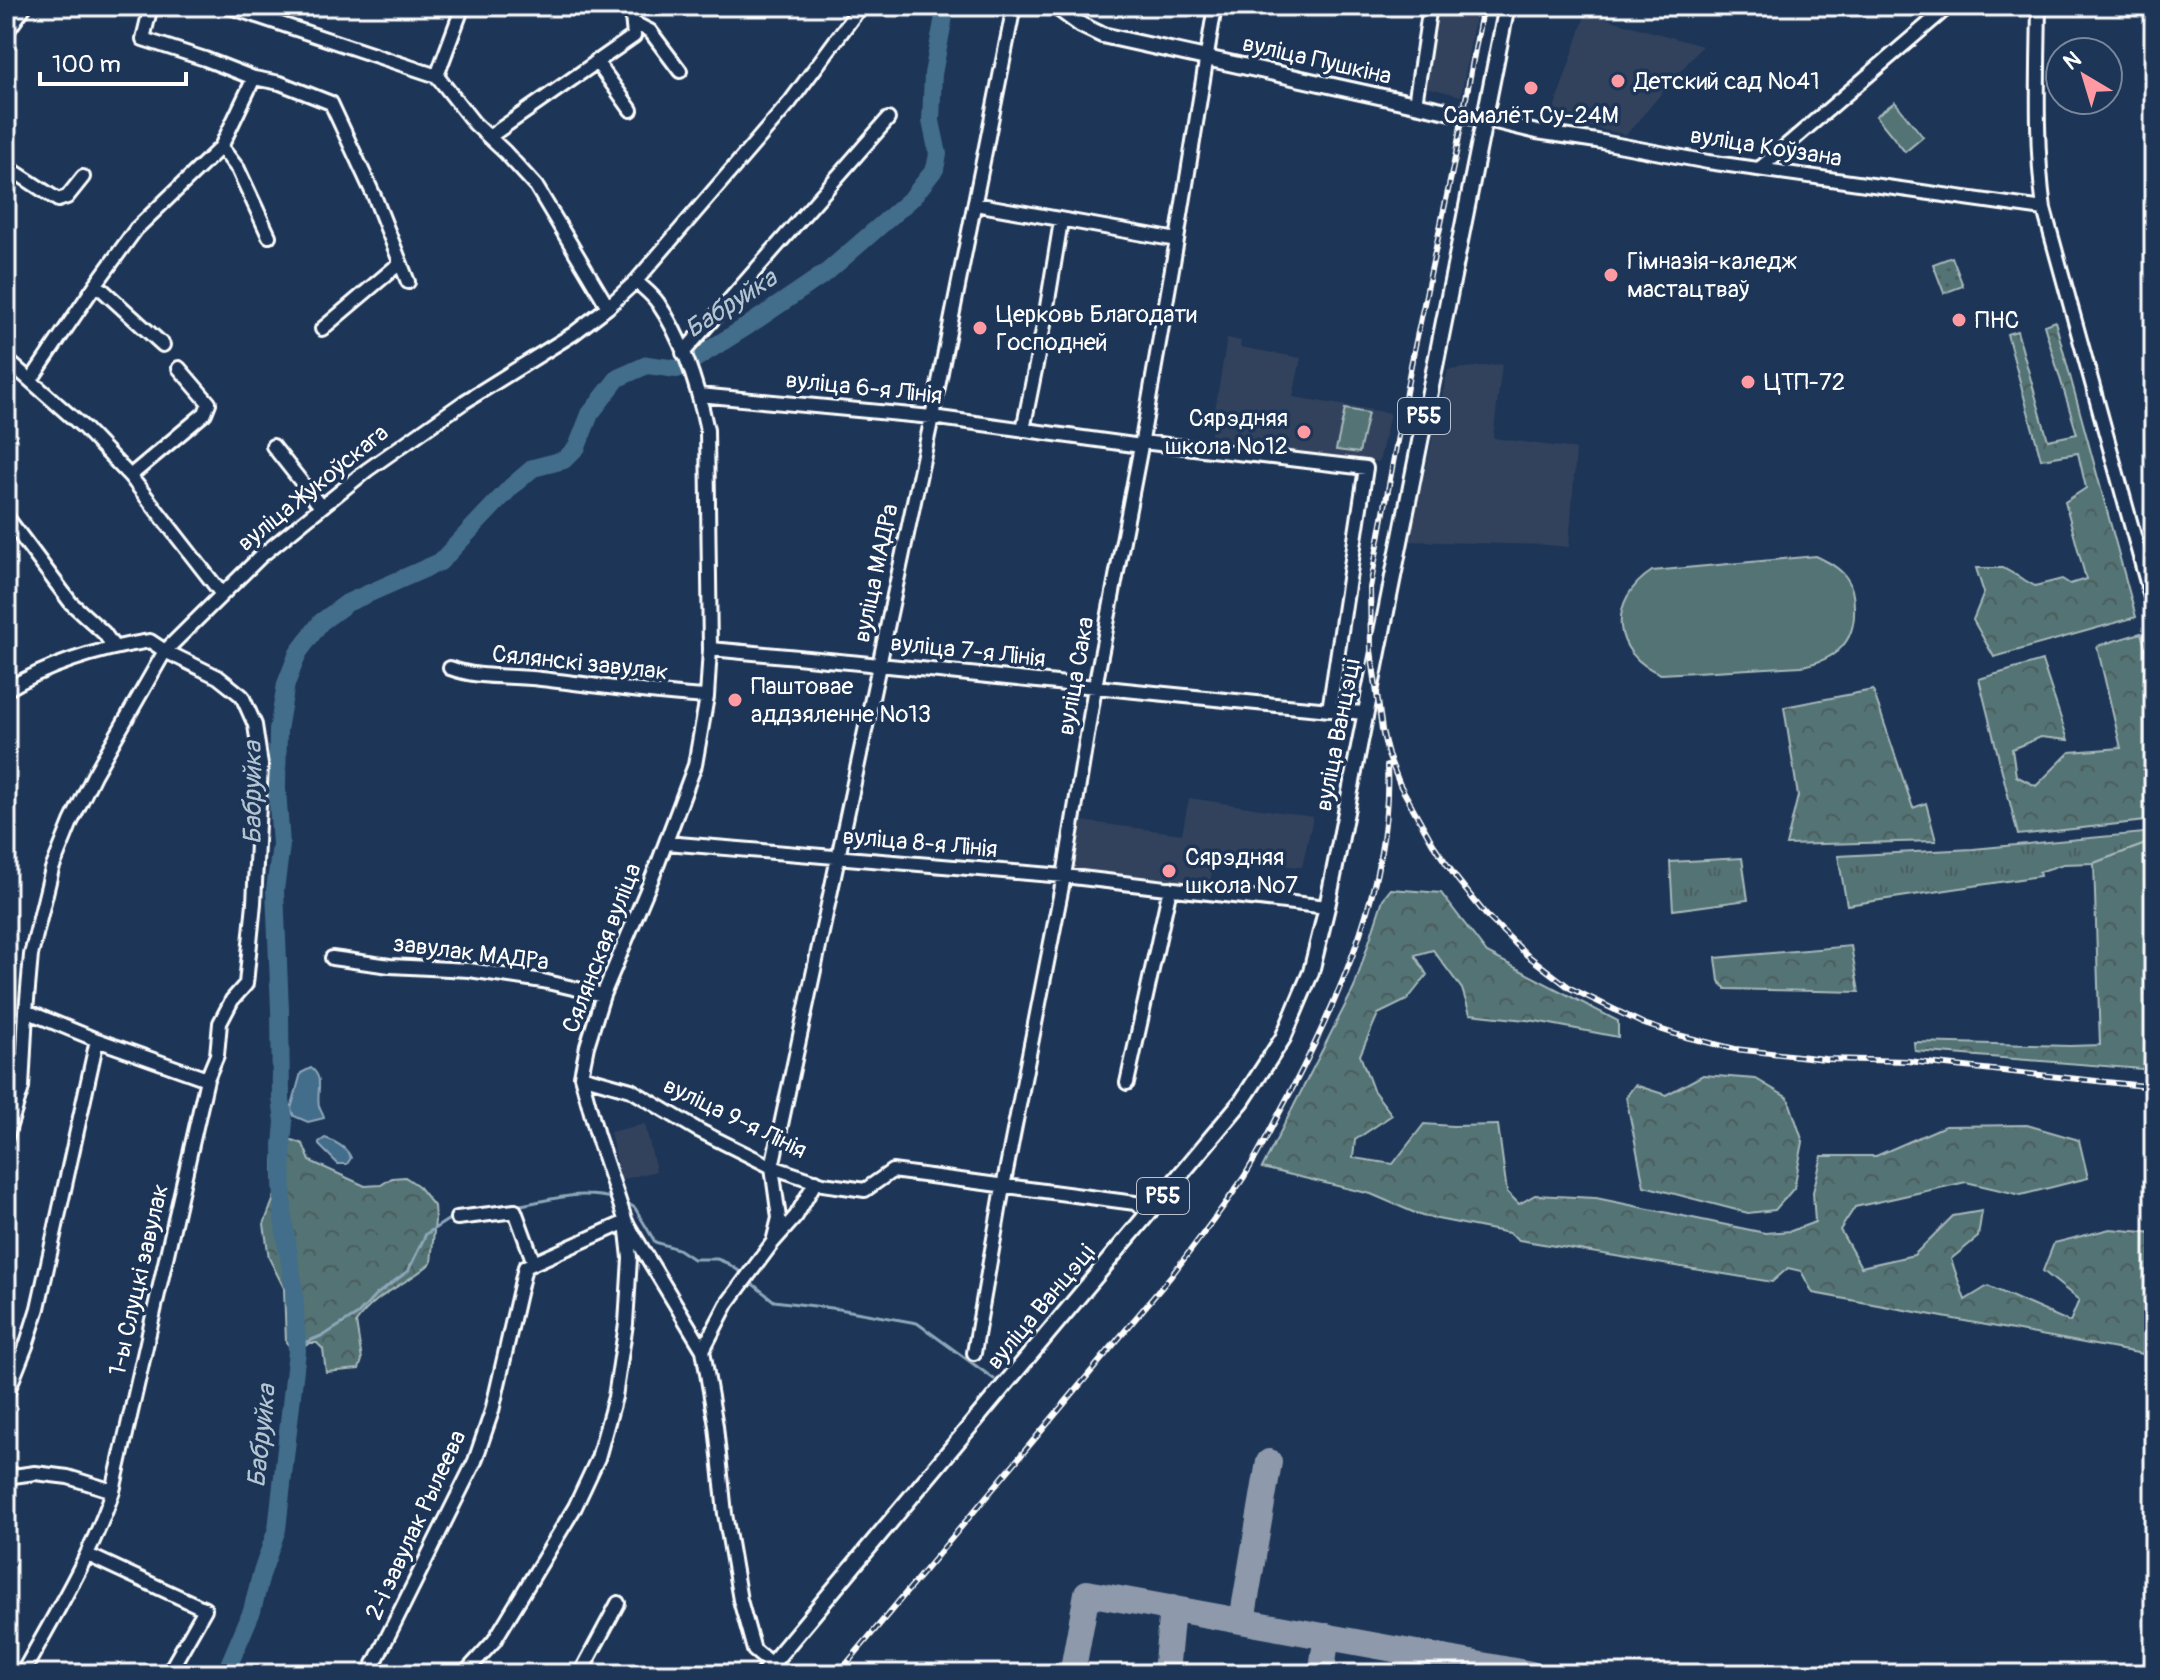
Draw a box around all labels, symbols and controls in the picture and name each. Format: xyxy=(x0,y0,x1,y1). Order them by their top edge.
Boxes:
street label: вуліца Пушкіна xyxy=(1240,29,1394,91)
scale bar xyxy=(40,36,186,86)
north arrow xyxy=(2044,36,2124,116)
text: N xyxy=(2058,45,2087,77)
text: 100 m xyxy=(52,50,121,79)
place label: Детский сад №41 xyxy=(1633,67,1820,96)
marker: Детский сад №41 xyxy=(1609,72,1627,90)
marker: Самалёт Су-24М xyxy=(1522,79,1540,97)
place label: Самалёт Су-24М xyxy=(1443,101,1619,130)
street label: вуліца Коўзана xyxy=(1688,121,1844,173)
place label: Гімназія-каледж мастацтваў xyxy=(1627,247,1797,304)
water label: Бабруйка xyxy=(679,261,785,346)
marker: Гімназія-каледж мастацтваў xyxy=(1602,266,1620,284)
place label: Церковь Благодати Господней xyxy=(996,300,1197,357)
place label: ПНС xyxy=(1975,306,2019,335)
marker: ПНС xyxy=(1950,311,1968,329)
marker: Церковь Благодати Господней xyxy=(971,319,989,337)
street label: вуліца 6-я Лінія xyxy=(784,365,944,411)
place label: ЦТП-72 xyxy=(1764,368,1845,397)
marker: ЦТП-72 xyxy=(1739,373,1757,391)
road number: Р55 xyxy=(1398,398,1450,434)
place label: Сярэдняя школа №12 xyxy=(1165,404,1288,461)
street label: вуліца Жукоўскага xyxy=(232,418,394,558)
marker: Сярэдняя школа №12 xyxy=(1295,423,1313,441)
street label: вуліца МАДРа xyxy=(847,501,905,645)
street label: вуліца Сака xyxy=(1051,614,1101,738)
street label: вуліца 7-я Лінія xyxy=(889,628,1047,674)
street label: Сялянскі завулак xyxy=(490,639,670,687)
street label: вуліца Ванцэці xyxy=(1309,656,1367,814)
place label: Паштовае аддзяленне №13 xyxy=(751,672,931,729)
marker: Паштовае аддзяленне №13 xyxy=(726,691,744,709)
water label: Бабруйка xyxy=(237,739,269,845)
street label: вуліца 8-я Лінія xyxy=(841,822,999,864)
place label: Сярэдняя школа №7 xyxy=(1185,843,1298,900)
street label: Сялянская вуліца xyxy=(556,859,648,1037)
marker: Сярэдняя школа №7 xyxy=(1160,862,1178,880)
street label: завулак МАДРа xyxy=(392,929,550,977)
street label: вуліца 9-я Лінія xyxy=(659,1071,811,1165)
road number: Р55 xyxy=(1137,1178,1189,1214)
street label: 1-ы Слуцкі завулак xyxy=(103,1181,175,1379)
street label: вуліца Ванцэці xyxy=(980,1239,1102,1375)
water label: Бабруйка xyxy=(241,1381,284,1489)
street label: 2-і завулак Рылеева xyxy=(359,1426,473,1624)

